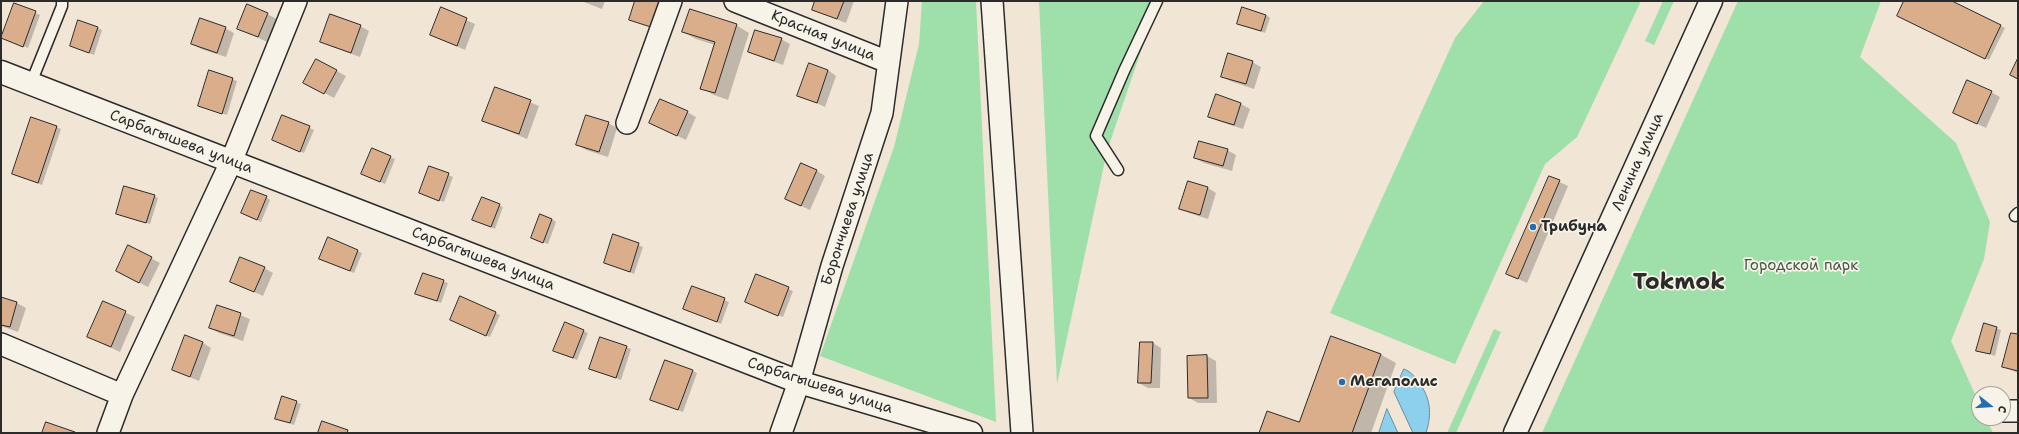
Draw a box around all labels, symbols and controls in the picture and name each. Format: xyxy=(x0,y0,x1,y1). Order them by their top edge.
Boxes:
street label: Красная улица xyxy=(768,7,878,65)
street label: Сарбагышева улица xyxy=(107,106,255,178)
street label: Ленина улица xyxy=(1608,110,1668,214)
street label: Борончиева улица xyxy=(818,150,878,288)
place label: Трибуна xyxy=(1541,218,1607,236)
marker: Трибуна xyxy=(1528,222,1538,232)
street label: Сарбагышева улица xyxy=(409,223,557,295)
park label: Городской парк xyxy=(1744,257,1858,275)
district label: Tokmok xyxy=(1633,269,1725,297)
street label: Сарбагышева улица xyxy=(745,354,895,418)
place label: Мегаполис xyxy=(1350,373,1438,391)
marker: Мегаполис xyxy=(1337,377,1347,387)
north arrow xyxy=(1971,386,2011,426)
text: С xyxy=(1994,404,2010,415)

